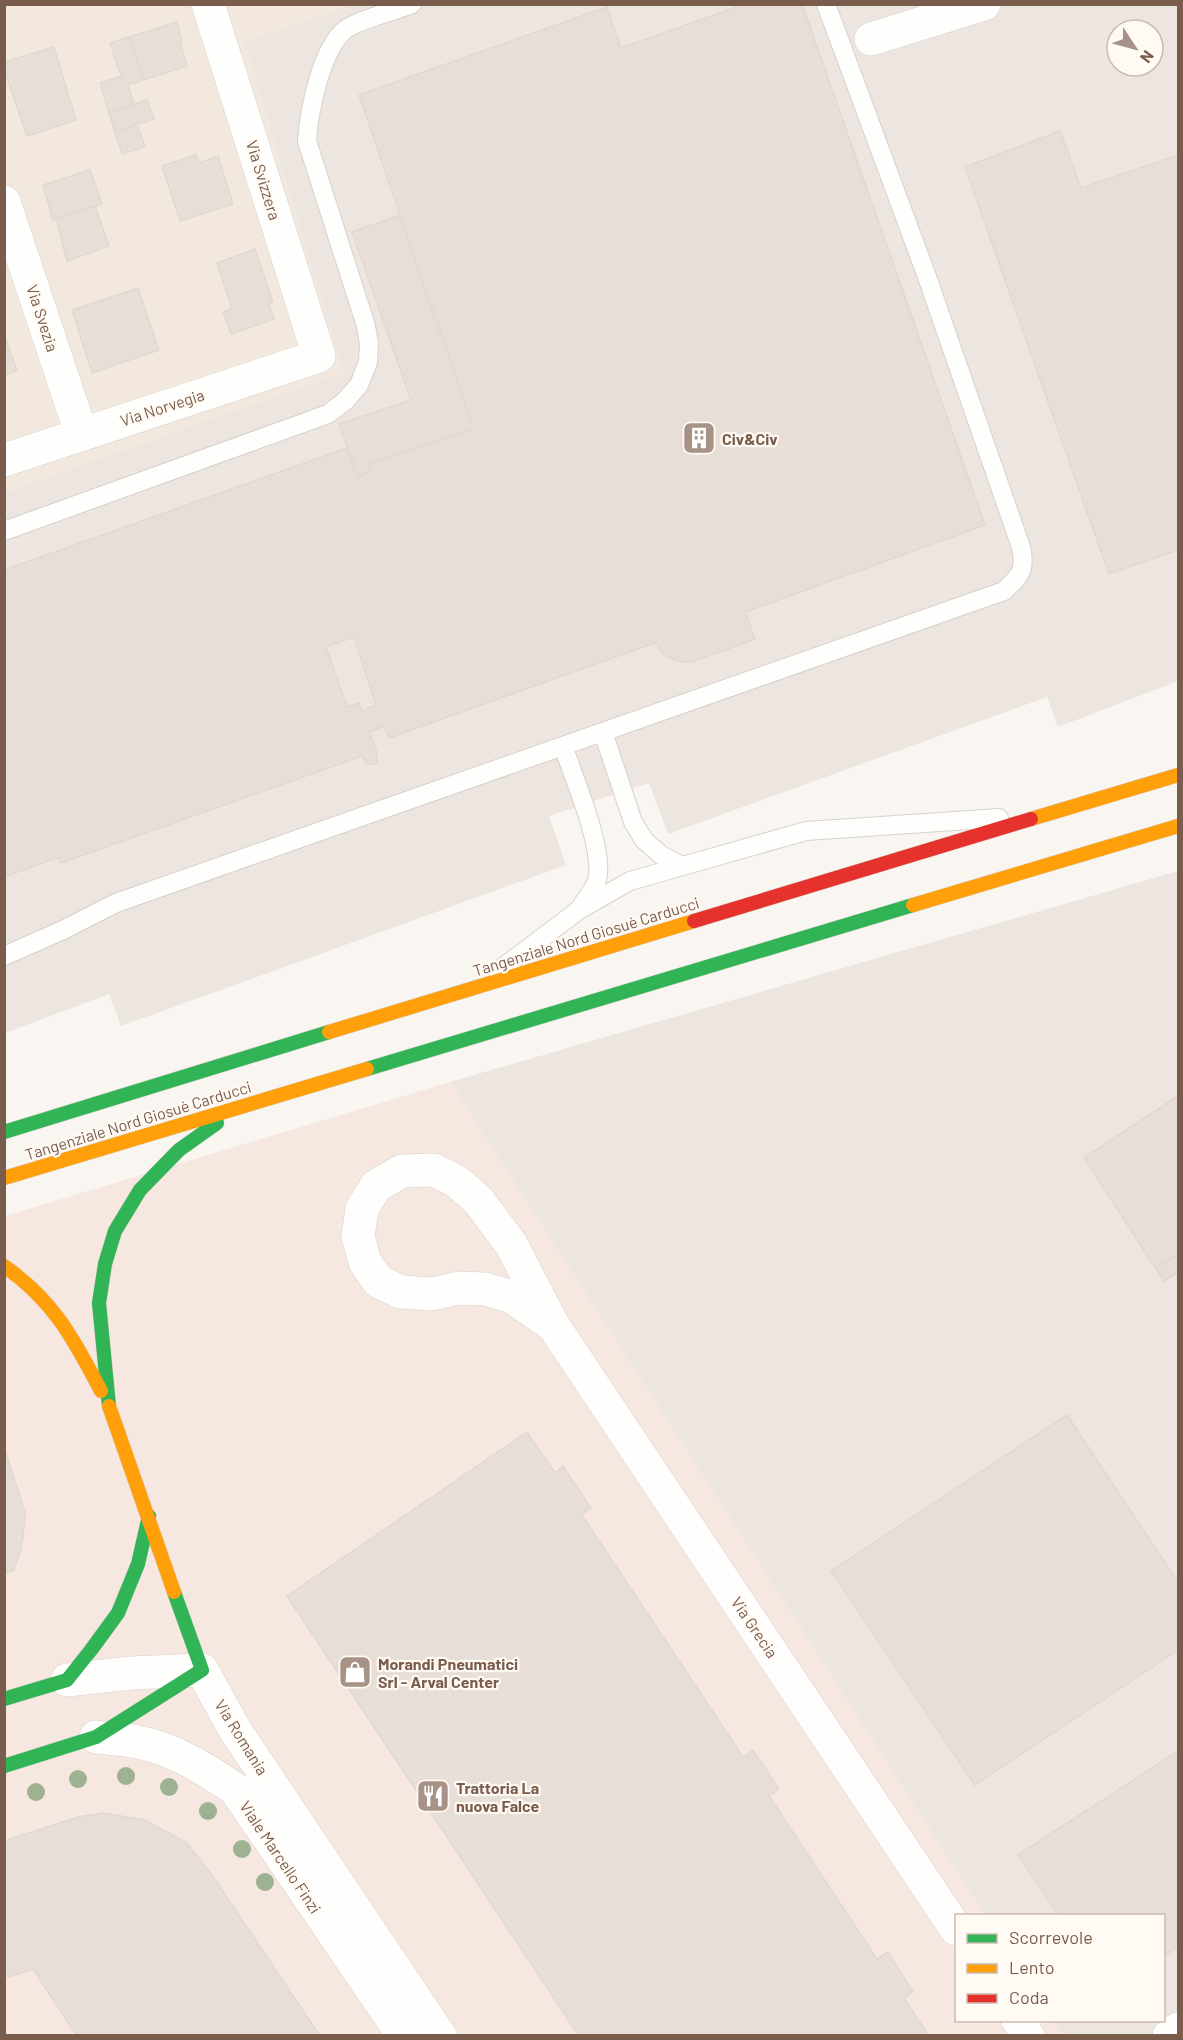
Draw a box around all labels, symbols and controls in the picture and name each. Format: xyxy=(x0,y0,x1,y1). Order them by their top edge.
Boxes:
north arrow xyxy=(1105,18,1165,78)
text: N xyxy=(1137,47,1158,67)
street label: Via Svizzera xyxy=(243,138,285,222)
street label: Via Svezia xyxy=(23,282,63,354)
street label: Via Norvegia xyxy=(118,384,206,430)
building icon: Civ&Civ xyxy=(681,420,717,456)
place label: Civ&Civ xyxy=(722,429,778,448)
street label: Tangenziale Nord Giosuè Carducci xyxy=(471,892,701,980)
street label: Tangenziale Nord Giosuè Carducci xyxy=(23,1076,253,1164)
street label: Via Grecia xyxy=(728,1593,782,1661)
shop icon: Morandi Pneumatici Srl - Arval Center xyxy=(337,1654,373,1690)
place label: Morandi Pneumatici Srl - Arval Center xyxy=(378,1654,518,1691)
street label: Via Romania xyxy=(211,1696,273,1778)
restaurant icon: Trattoria La nuova Falce xyxy=(415,1778,451,1814)
place label: Trattoria La nuova Falce xyxy=(456,1778,539,1815)
street label: Viale Marcello Finzi xyxy=(236,1797,326,1917)
legend xyxy=(955,1914,1165,2022)
text: Scorrevole xyxy=(1009,1926,1093,1948)
text: Lento xyxy=(1009,1956,1055,1978)
text: Coda xyxy=(1009,1986,1049,2008)

